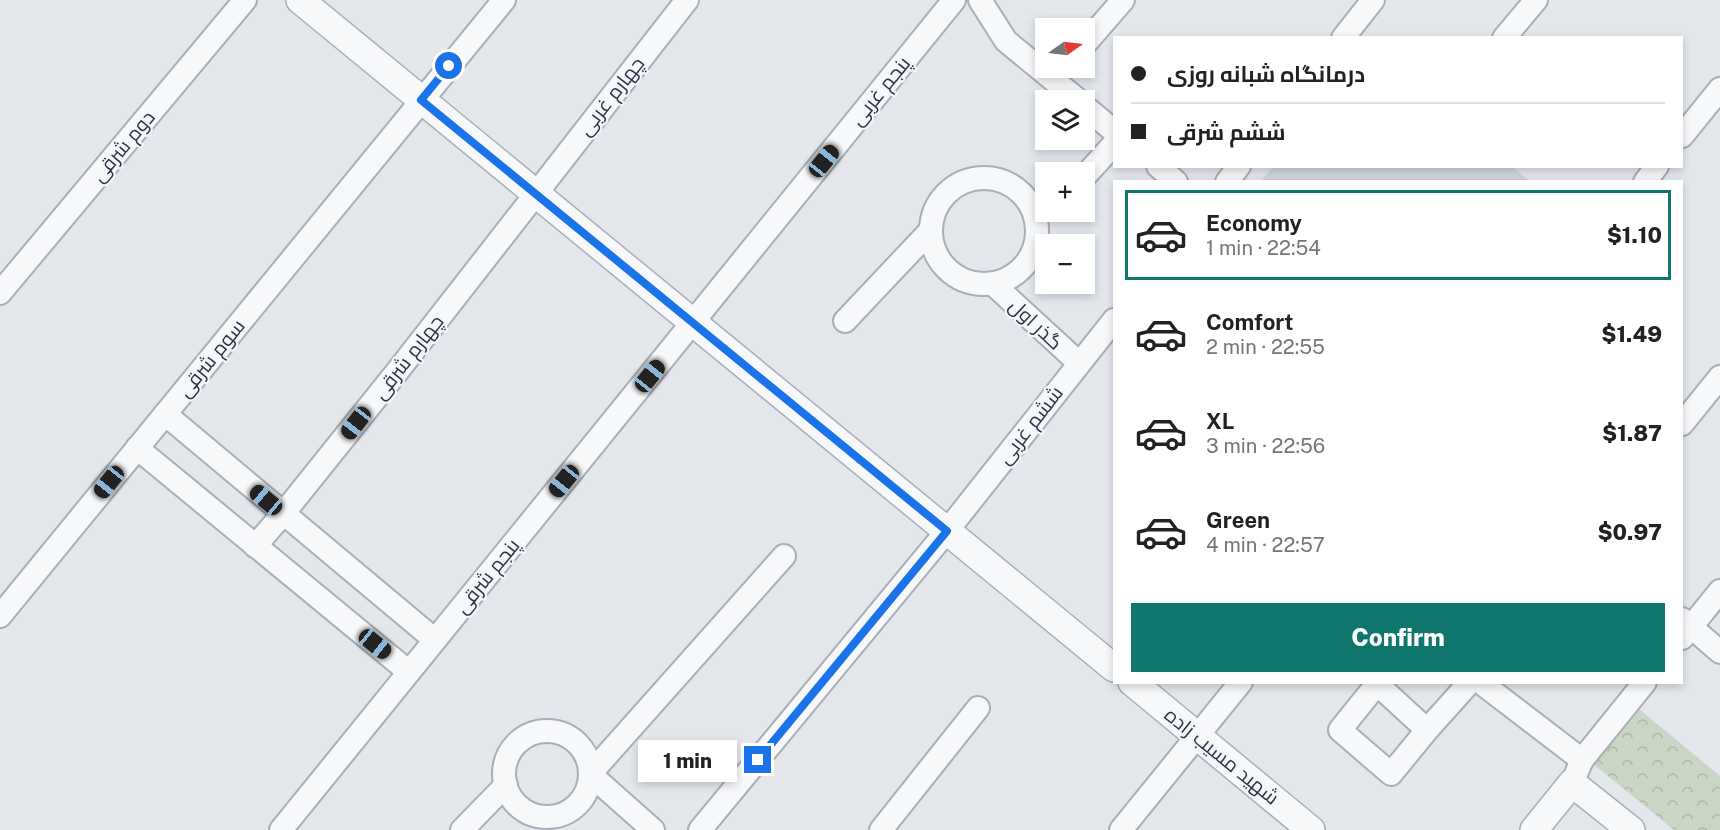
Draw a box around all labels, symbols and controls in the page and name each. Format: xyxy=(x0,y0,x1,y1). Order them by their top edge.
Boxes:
north arrow xyxy=(1035,18,1095,78)
map controls xyxy=(1035,18,1095,294)
street label: پنجم غربی xyxy=(845,51,917,132)
route start xyxy=(435,52,462,79)
street label: چهارم غربی xyxy=(573,52,651,142)
text: درمانگاه شبانه روزی xyxy=(1167,61,1365,87)
button: layers xyxy=(1035,90,1095,150)
street label: دوم شرقی xyxy=(86,105,161,188)
text: ششم شرقی xyxy=(1167,119,1285,145)
car xyxy=(806,141,842,181)
button: + xyxy=(1035,162,1095,222)
icon: car xyxy=(1134,208,1188,262)
text: Economy xyxy=(1206,210,1302,236)
text: $1.10 xyxy=(1607,222,1662,248)
button: − xyxy=(1035,234,1095,294)
text: 1 min · 22:54 xyxy=(1206,236,1321,260)
street label: گذر اول xyxy=(1004,293,1068,355)
icon: car xyxy=(1134,307,1188,361)
text: Comfort xyxy=(1206,309,1293,335)
street label: چهارم شرقی xyxy=(367,310,450,405)
street label: سوم شرقی xyxy=(172,314,251,403)
text: $1.49 xyxy=(1601,321,1662,347)
text: 2 min · 22:55 xyxy=(1206,335,1325,359)
car xyxy=(632,356,668,396)
street label: ششم غربی xyxy=(992,381,1070,470)
car xyxy=(338,403,374,443)
icon: car xyxy=(1134,406,1188,460)
text: XL xyxy=(1206,408,1234,434)
text: $1.87 xyxy=(1602,420,1662,446)
text: 3 min · 22:56 xyxy=(1206,434,1325,458)
car xyxy=(546,461,582,501)
car xyxy=(91,462,127,502)
car xyxy=(246,482,286,518)
icon: car xyxy=(1134,505,1188,559)
text: Green xyxy=(1206,507,1270,533)
text: $0.97 xyxy=(1597,519,1662,545)
street label: پنجم شرقی xyxy=(450,533,526,620)
text: 4 min · 22:57 xyxy=(1206,533,1325,557)
button: Confirm xyxy=(1131,603,1665,672)
car xyxy=(355,626,395,662)
street label: شهید مسیب زاده xyxy=(1159,703,1284,810)
callout: 1 min xyxy=(638,739,737,781)
route end xyxy=(744,746,771,773)
text: 1 min xyxy=(663,749,712,773)

